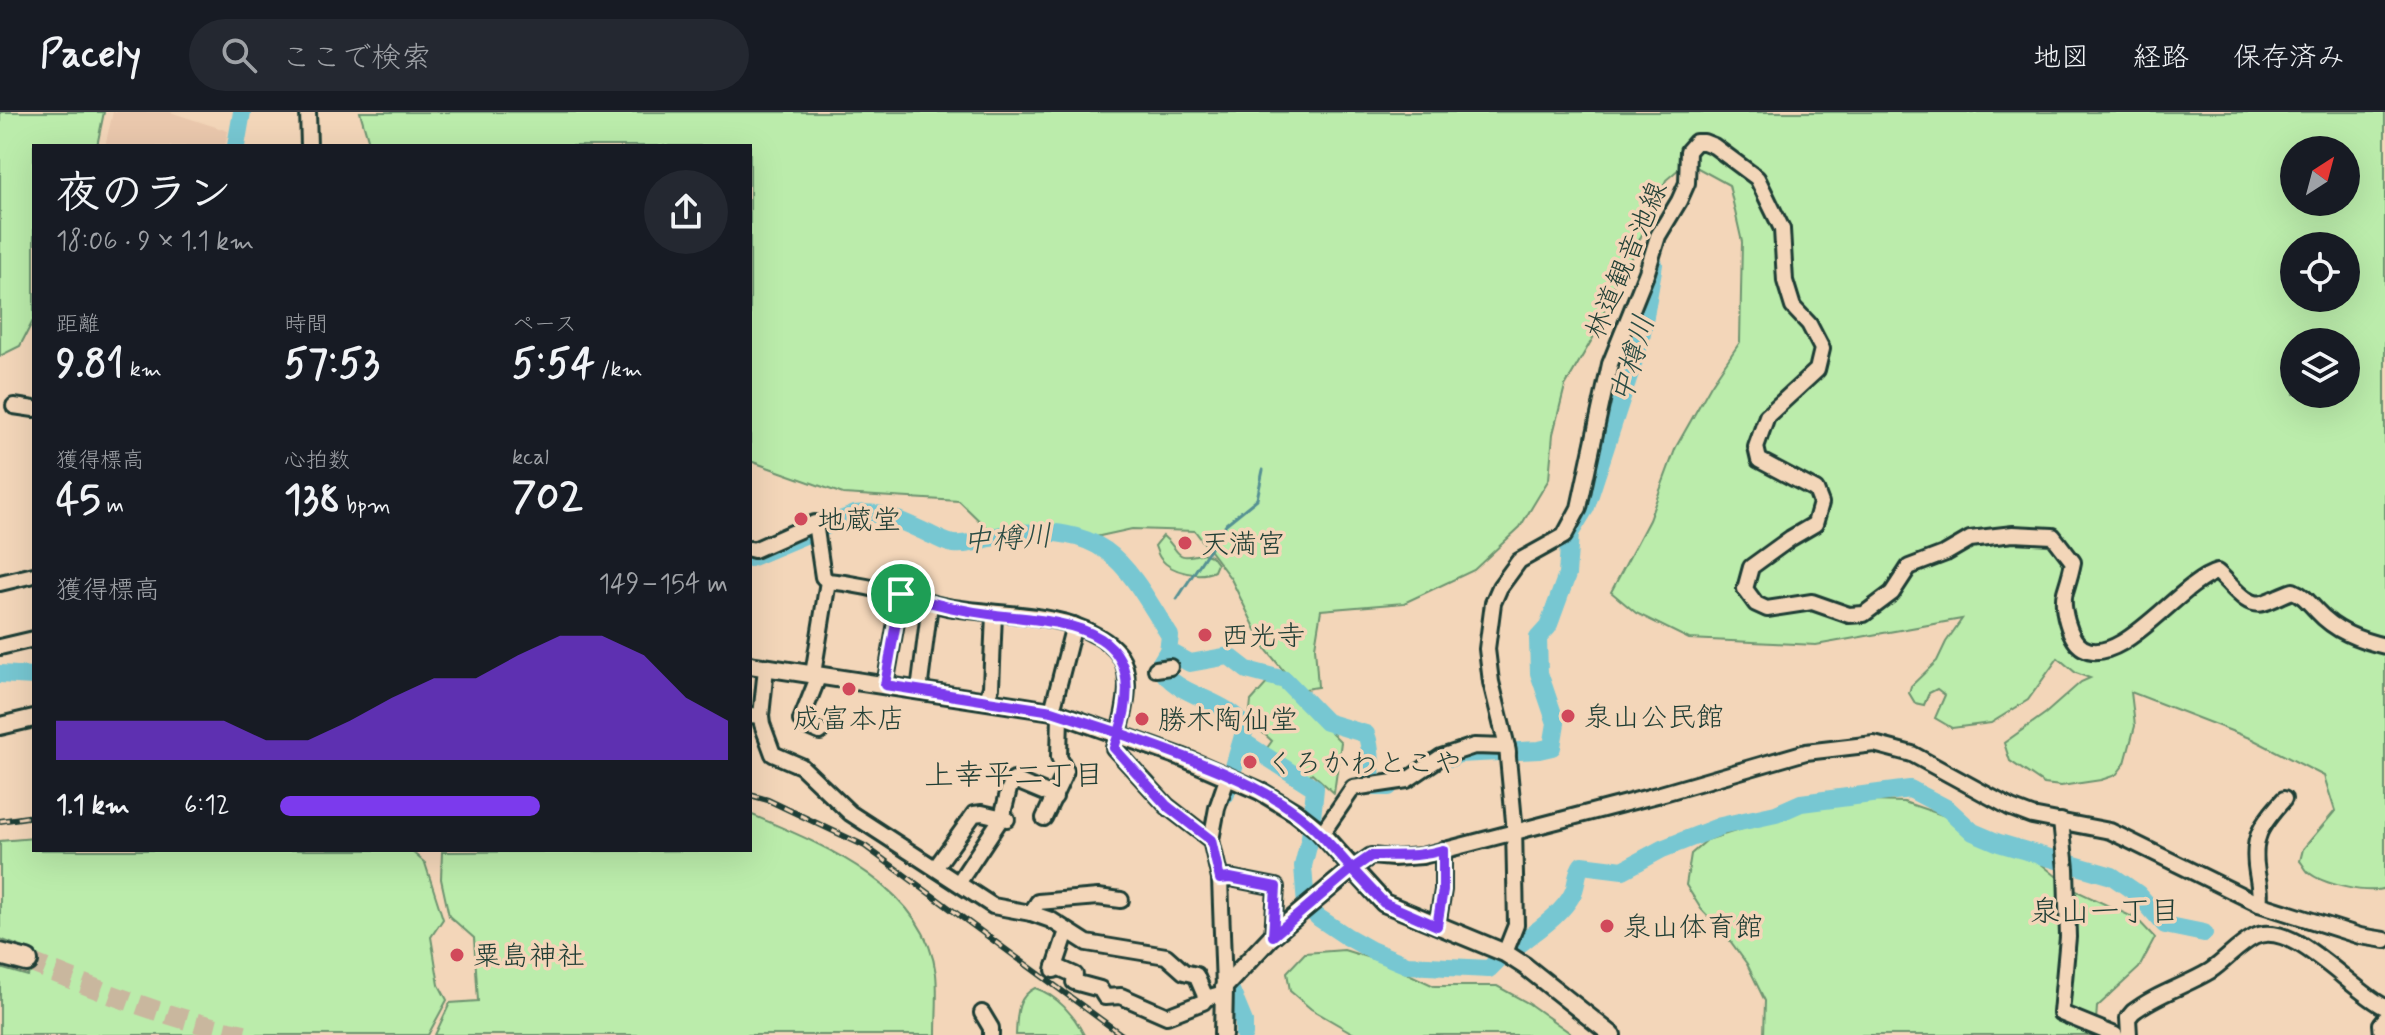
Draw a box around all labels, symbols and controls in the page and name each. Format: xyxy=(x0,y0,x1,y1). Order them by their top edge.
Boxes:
search box xyxy=(189,19,749,91)
text: Pacely xyxy=(40,31,141,80)
icon: search xyxy=(217,33,261,77)
text: ここで検索 xyxy=(281,39,431,78)
text: 地図 xyxy=(2033,40,2089,77)
text: 経路 xyxy=(2133,40,2189,77)
text: 保存済み xyxy=(2233,40,2345,77)
north arrow xyxy=(2280,136,2360,216)
map controls xyxy=(2280,136,2360,408)
text: 夜のラン xyxy=(56,166,232,224)
button: share xyxy=(644,170,728,254)
street label: 林道観音池線 xyxy=(1577,176,1677,346)
text: 18:06 · 9 × 1.1 km xyxy=(56,225,254,259)
button: locate xyxy=(2280,232,2360,312)
text: 距離 xyxy=(56,311,100,339)
text: 時間 xyxy=(284,311,328,339)
text: ペース xyxy=(512,311,577,339)
water label: 中樽川 xyxy=(1602,311,1665,408)
button: layers xyxy=(2280,328,2360,408)
text: 9.81 xyxy=(56,339,124,391)
text: 57:53 xyxy=(284,339,380,391)
text: 5:54 xyxy=(512,339,595,391)
text: km xyxy=(124,356,162,384)
text: /km xyxy=(595,356,643,384)
text: kcal xyxy=(512,444,549,472)
text: 獲得標高 xyxy=(56,447,144,475)
text: 心拍数 xyxy=(284,447,350,475)
text: 702 xyxy=(512,472,583,524)
text: 45 xyxy=(56,475,101,527)
text: 138 xyxy=(284,475,340,527)
text: m xyxy=(101,492,124,520)
text: bpm xyxy=(340,492,391,520)
place label: 地蔵堂 xyxy=(817,503,901,540)
marker: 地蔵堂 xyxy=(792,510,810,528)
water label: 中樽川 xyxy=(961,517,1053,562)
place label: 天満宮 xyxy=(1201,527,1285,564)
marker: 天満宮 xyxy=(1176,534,1194,552)
pin xyxy=(867,560,935,628)
text: 149–154 m xyxy=(598,568,728,602)
icon: arrive xyxy=(879,572,923,616)
text: 獲得標高 xyxy=(56,574,160,608)
place label: 西光寺 xyxy=(1221,619,1305,656)
marker: 西光寺 xyxy=(1196,626,1214,644)
marker: 成富本店 xyxy=(840,680,858,698)
place label: 泉山公民館 xyxy=(1584,700,1724,737)
place label: 成富本店 xyxy=(793,702,905,739)
place label: 勝木陶仙堂 xyxy=(1158,703,1298,740)
marker: 泉山公民館 xyxy=(1559,707,1577,725)
marker: 勝木陶仙堂 xyxy=(1133,710,1151,728)
place label: くろかわとこや xyxy=(1266,746,1462,783)
marker: くろかわとこや xyxy=(1241,753,1259,771)
district label: 上幸平二丁目 xyxy=(924,757,1104,796)
text: 1.1 km xyxy=(56,789,130,823)
text: 6:12 xyxy=(184,789,230,823)
district label: 泉山一丁目 xyxy=(2030,893,2180,932)
place label: 泉山体育館 xyxy=(1623,910,1763,947)
marker: 泉山体育館 xyxy=(1598,917,1616,935)
place label: 粟島神社 xyxy=(473,939,585,976)
marker: 粟島神社 xyxy=(448,946,466,964)

